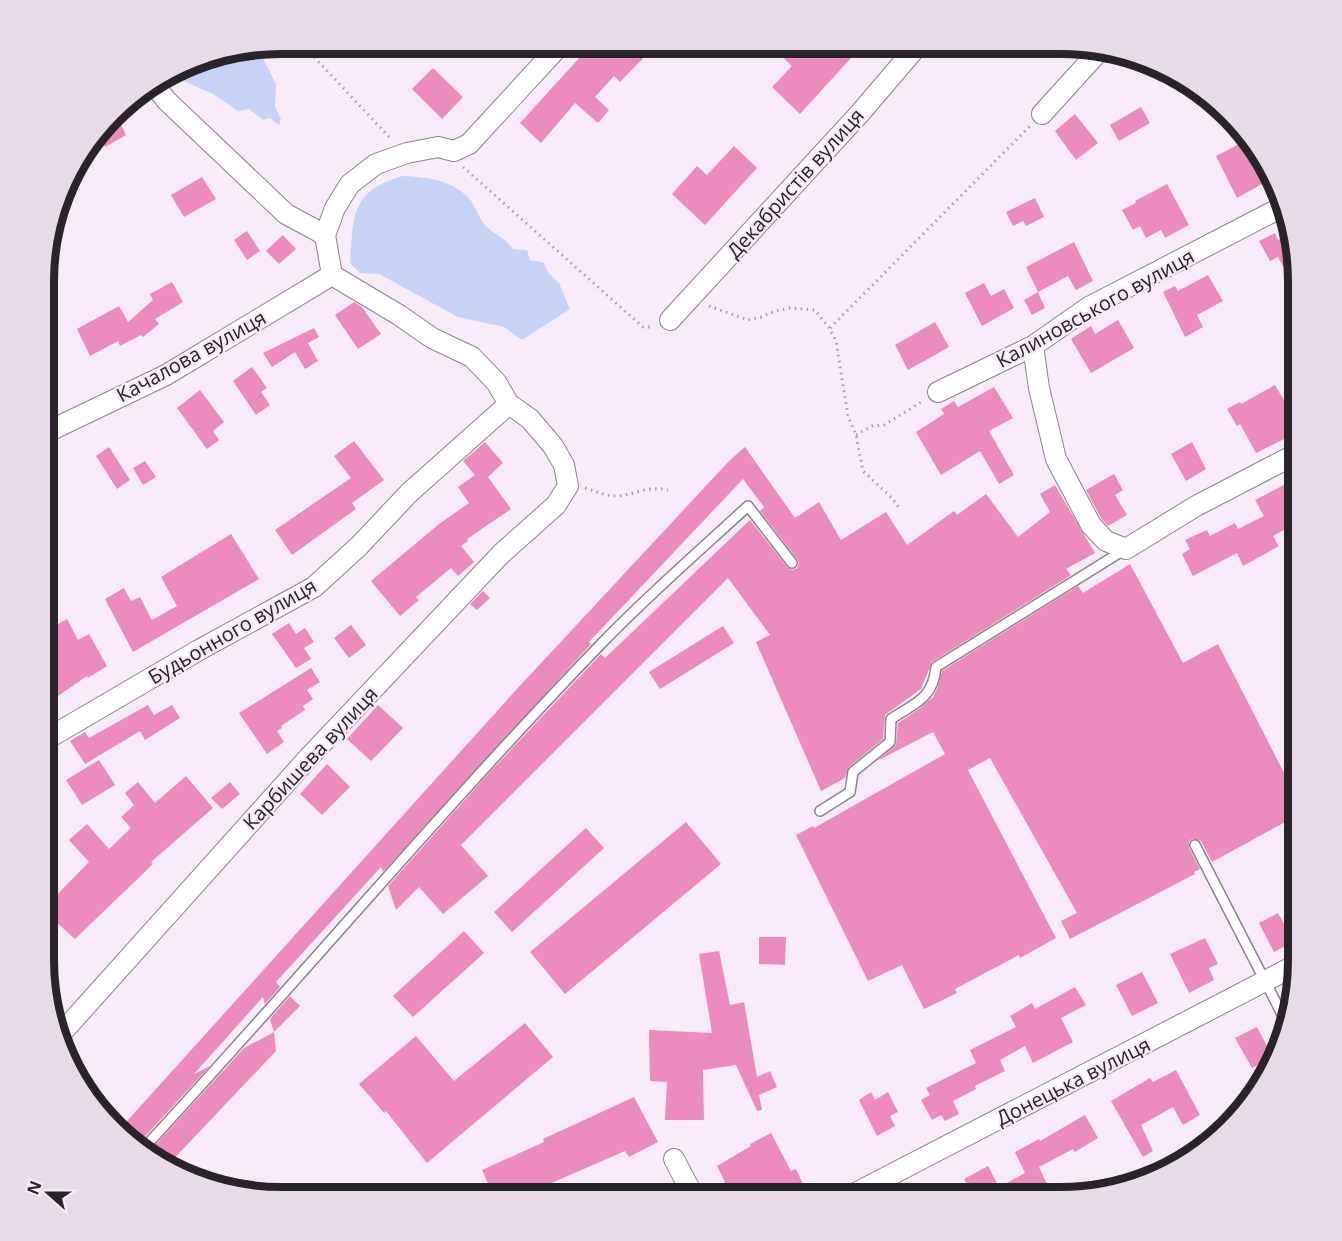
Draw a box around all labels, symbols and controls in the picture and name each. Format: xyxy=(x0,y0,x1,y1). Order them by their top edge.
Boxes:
street label: Декабристів вулиця xyxy=(720,102,870,264)
street label: Калиновського вулиця xyxy=(991,242,1199,374)
street label: Качалова вулиця xyxy=(111,304,271,408)
street label: Будьонного вулиця xyxy=(143,572,321,690)
street label: Карбишева вулиця xyxy=(237,681,383,835)
street label: Донецька вулиця xyxy=(991,1030,1155,1132)
north arrow xyxy=(18,1163,78,1223)
text: N xyxy=(21,1178,47,1198)

